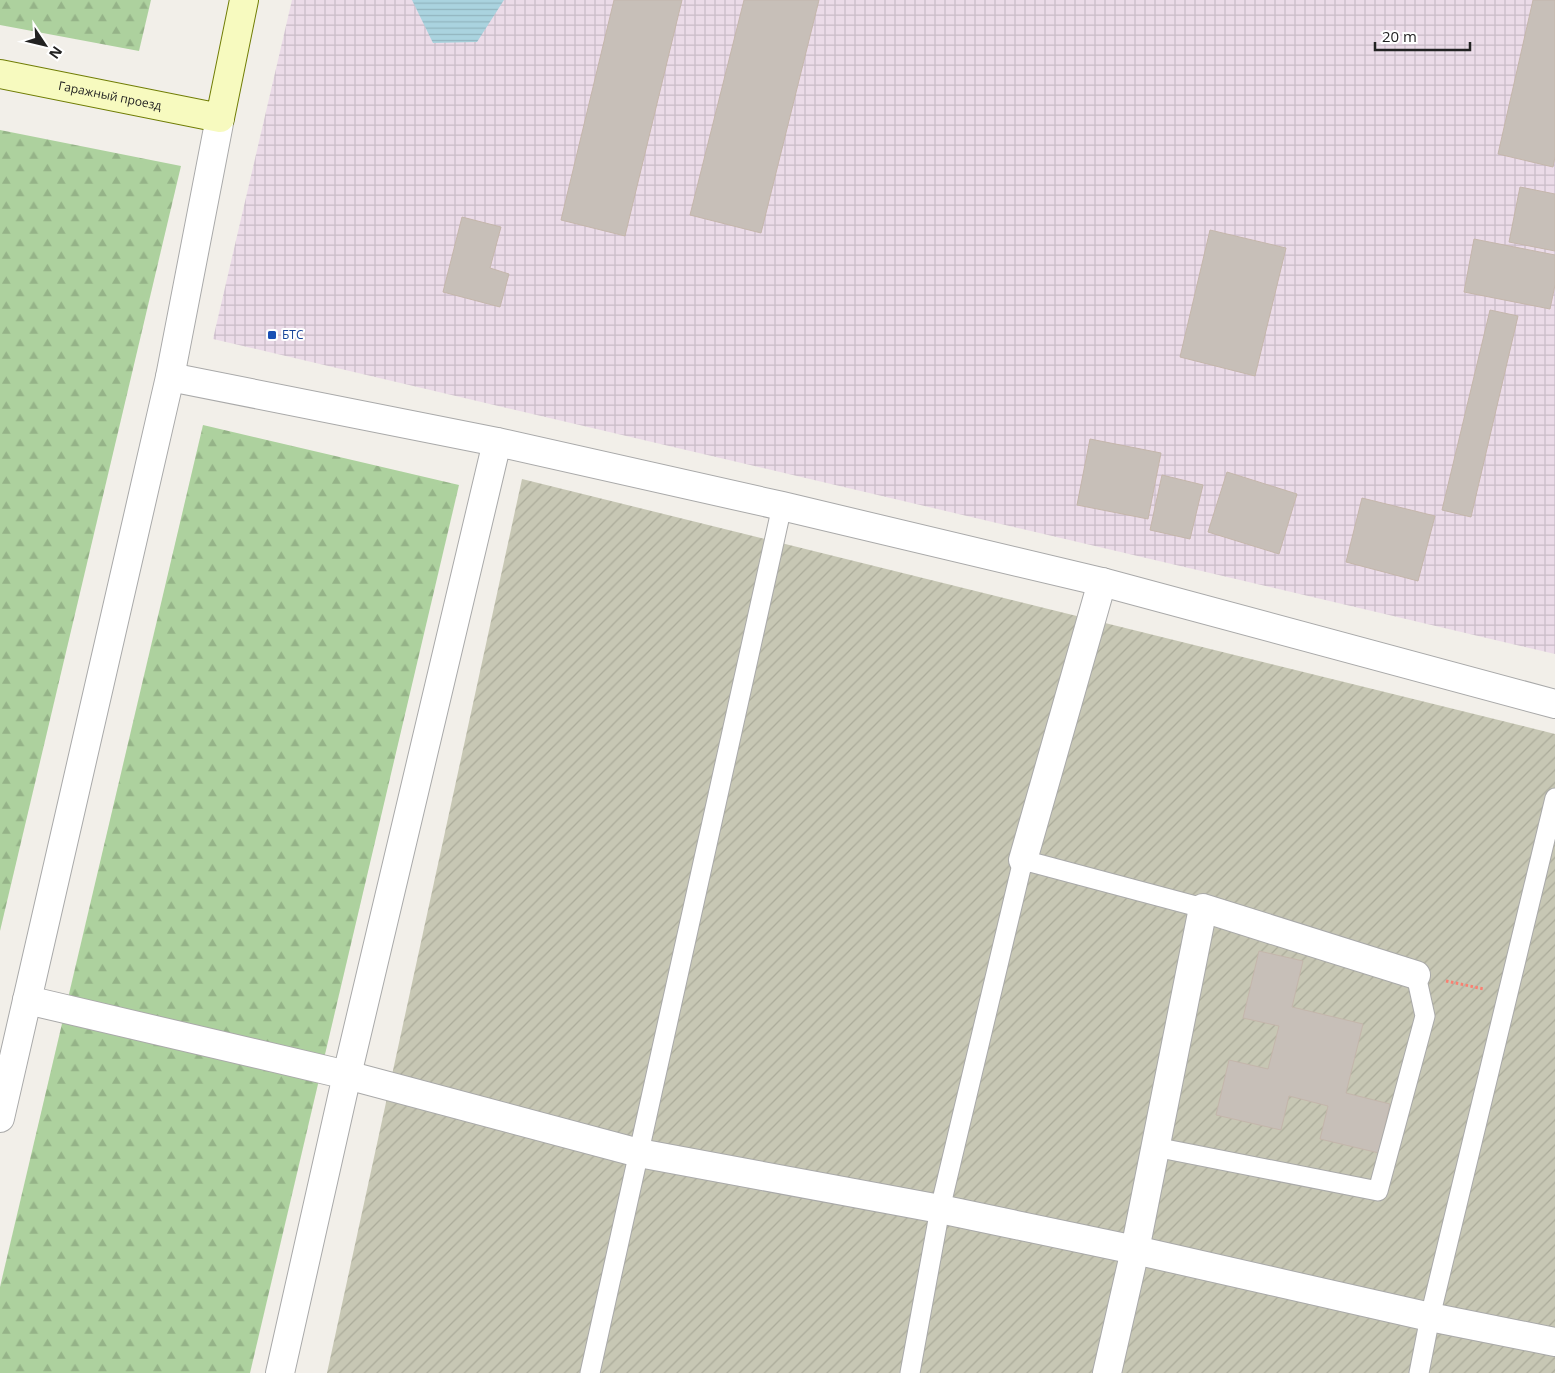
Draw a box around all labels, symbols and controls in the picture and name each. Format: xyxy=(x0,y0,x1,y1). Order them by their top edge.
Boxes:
north arrow xyxy=(20,20,70,70)
scale bar xyxy=(1375,20,1470,52)
text: 20 m xyxy=(1382,26,1417,46)
text: N xyxy=(45,43,67,63)
street label: Гаражный проезд xyxy=(57,77,163,114)
place label: БТС xyxy=(282,326,304,343)
marker: БТС xyxy=(266,329,278,341)

